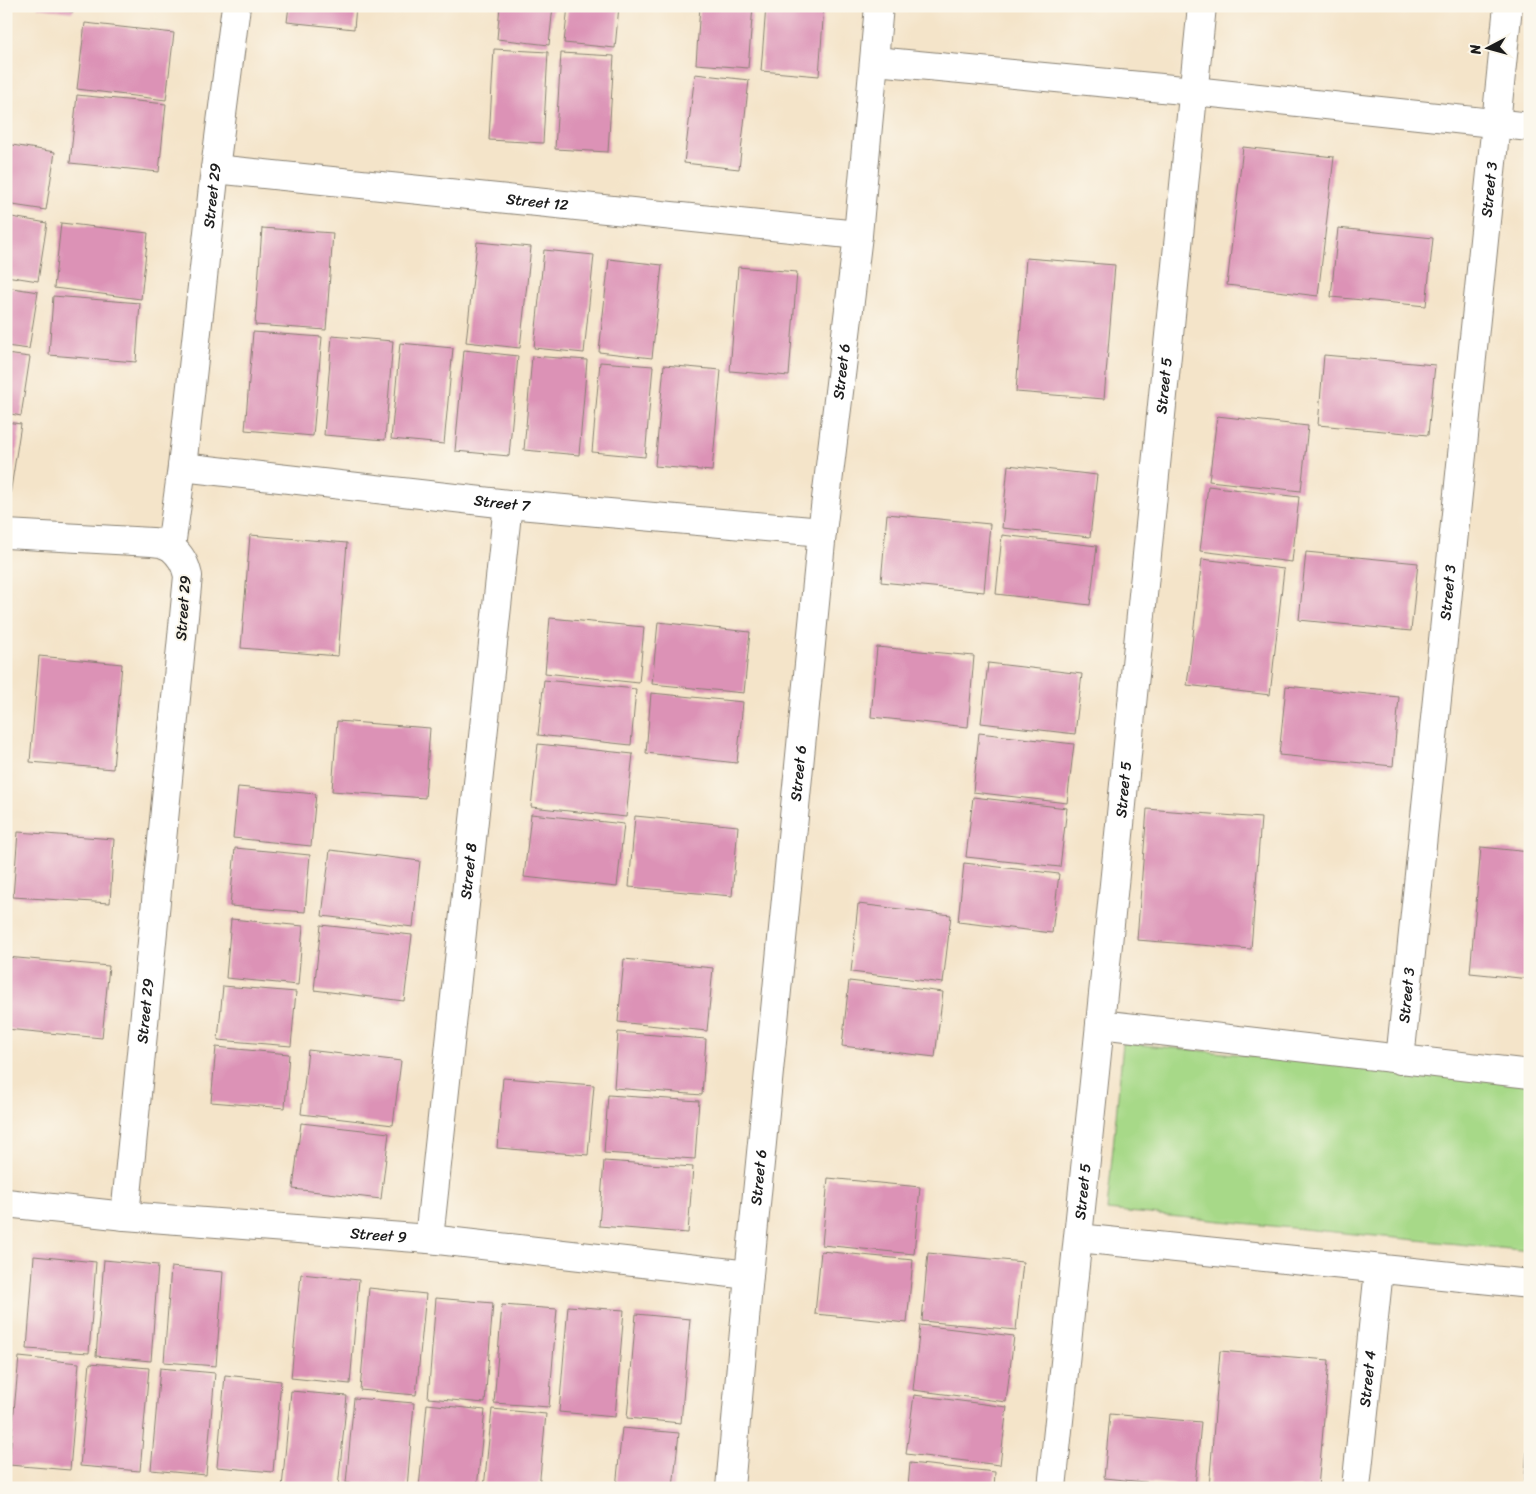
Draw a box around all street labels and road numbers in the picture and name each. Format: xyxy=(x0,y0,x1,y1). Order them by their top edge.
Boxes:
street label: Street 3 xyxy=(1473,160,1505,219)
street label: Street 29 xyxy=(196,162,229,230)
street label: Street 12 xyxy=(505,186,570,218)
street label: Street 6 xyxy=(825,342,858,401)
street label: Street 5 xyxy=(1148,356,1180,415)
street label: Street 7 xyxy=(473,487,532,519)
street label: Street 3 xyxy=(1432,563,1464,622)
street label: Street 29 xyxy=(168,574,198,642)
street label: Street 6 xyxy=(783,744,814,802)
street label: Street 5 xyxy=(1108,760,1139,819)
street label: Street 8 xyxy=(453,842,484,901)
street label: Street 3 xyxy=(1391,966,1422,1024)
street label: Street 29 xyxy=(129,977,161,1045)
street label: Street 6 xyxy=(743,1148,774,1206)
street label: Street 5 xyxy=(1067,1162,1099,1221)
street label: Street 9 xyxy=(349,1220,408,1250)
street label: Street 4 xyxy=(1352,1349,1383,1408)

